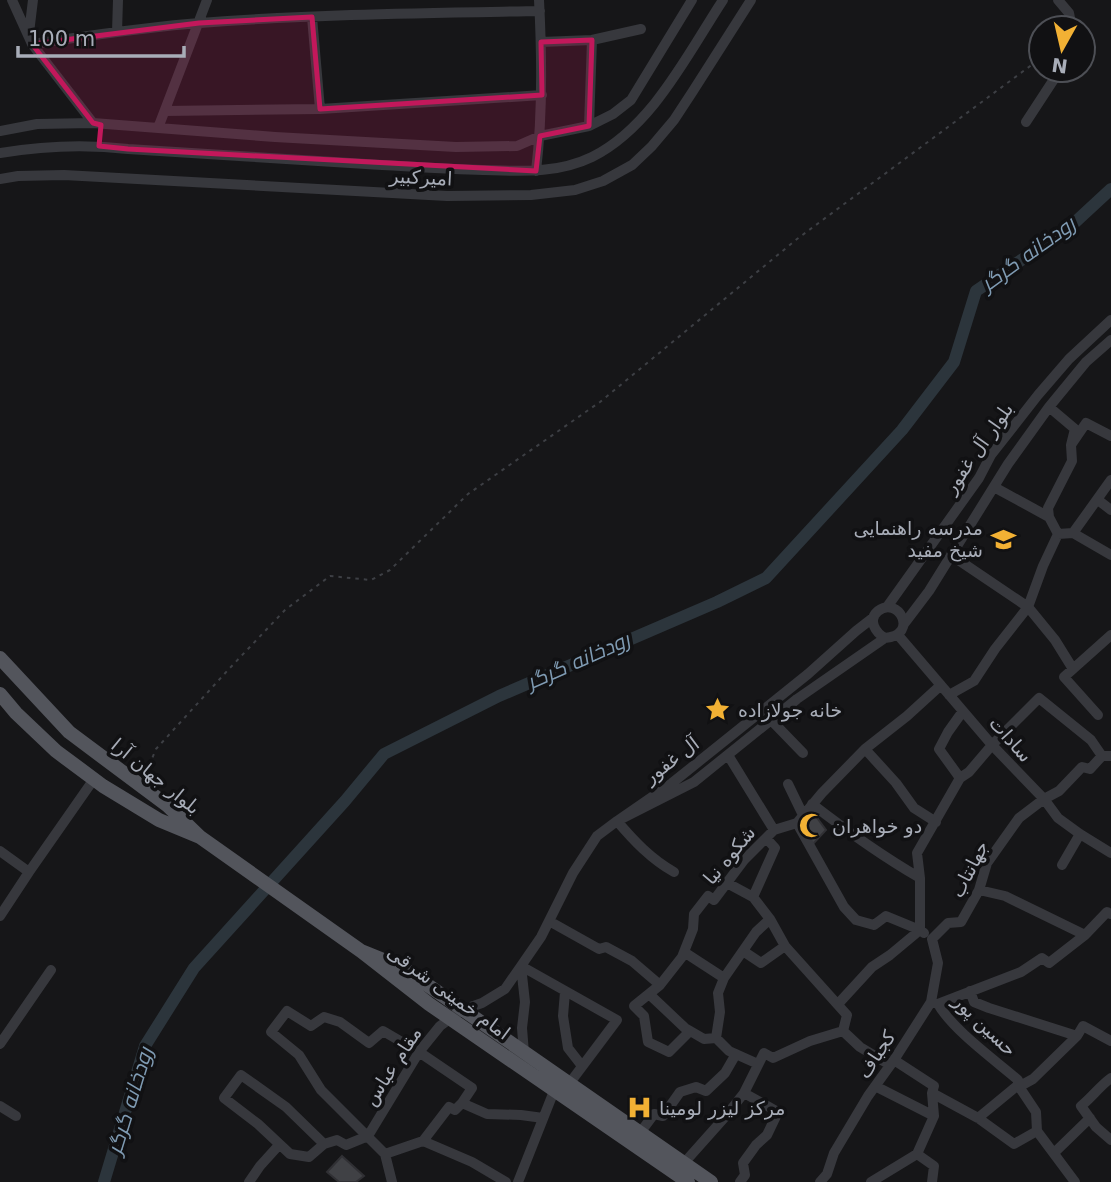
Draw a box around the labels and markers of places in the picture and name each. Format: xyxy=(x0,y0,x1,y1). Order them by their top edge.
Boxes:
place label: مدرسه راهنمایی شیخ مفید xyxy=(853,517,983,562)
school or university icon: مدرسه راهنمایی شیخ مفید xyxy=(989,525,1017,553)
place icon: خانه جولازاده xyxy=(704,696,732,724)
place label: خانه جولازاده xyxy=(738,699,842,722)
mosque icon: دو خواهران xyxy=(798,812,826,840)
place label: دو خواهران xyxy=(832,815,922,838)
hospital icon: مرکز لیزر لومینا xyxy=(625,1094,653,1122)
place label: مرکز لیزر لومینا xyxy=(659,1097,786,1120)

